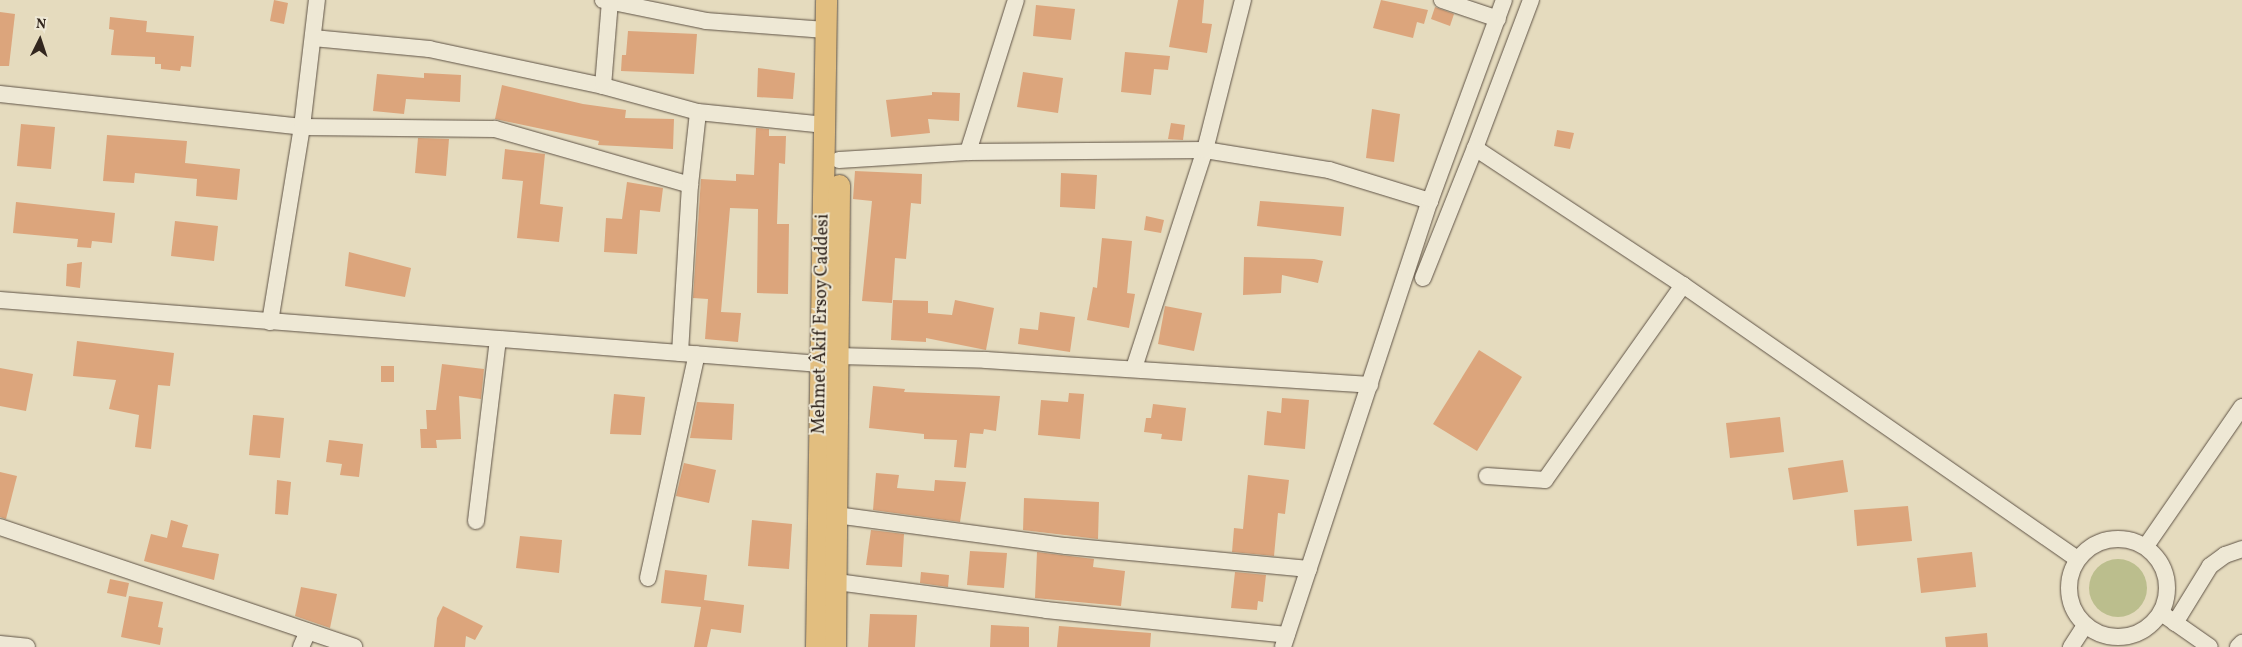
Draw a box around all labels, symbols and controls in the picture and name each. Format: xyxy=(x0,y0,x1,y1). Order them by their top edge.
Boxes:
north arrow xyxy=(15,15,65,65)
text: N xyxy=(35,15,47,34)
street label: Mehmet Âkif Ersoy Caddesi xyxy=(809,214,835,434)

